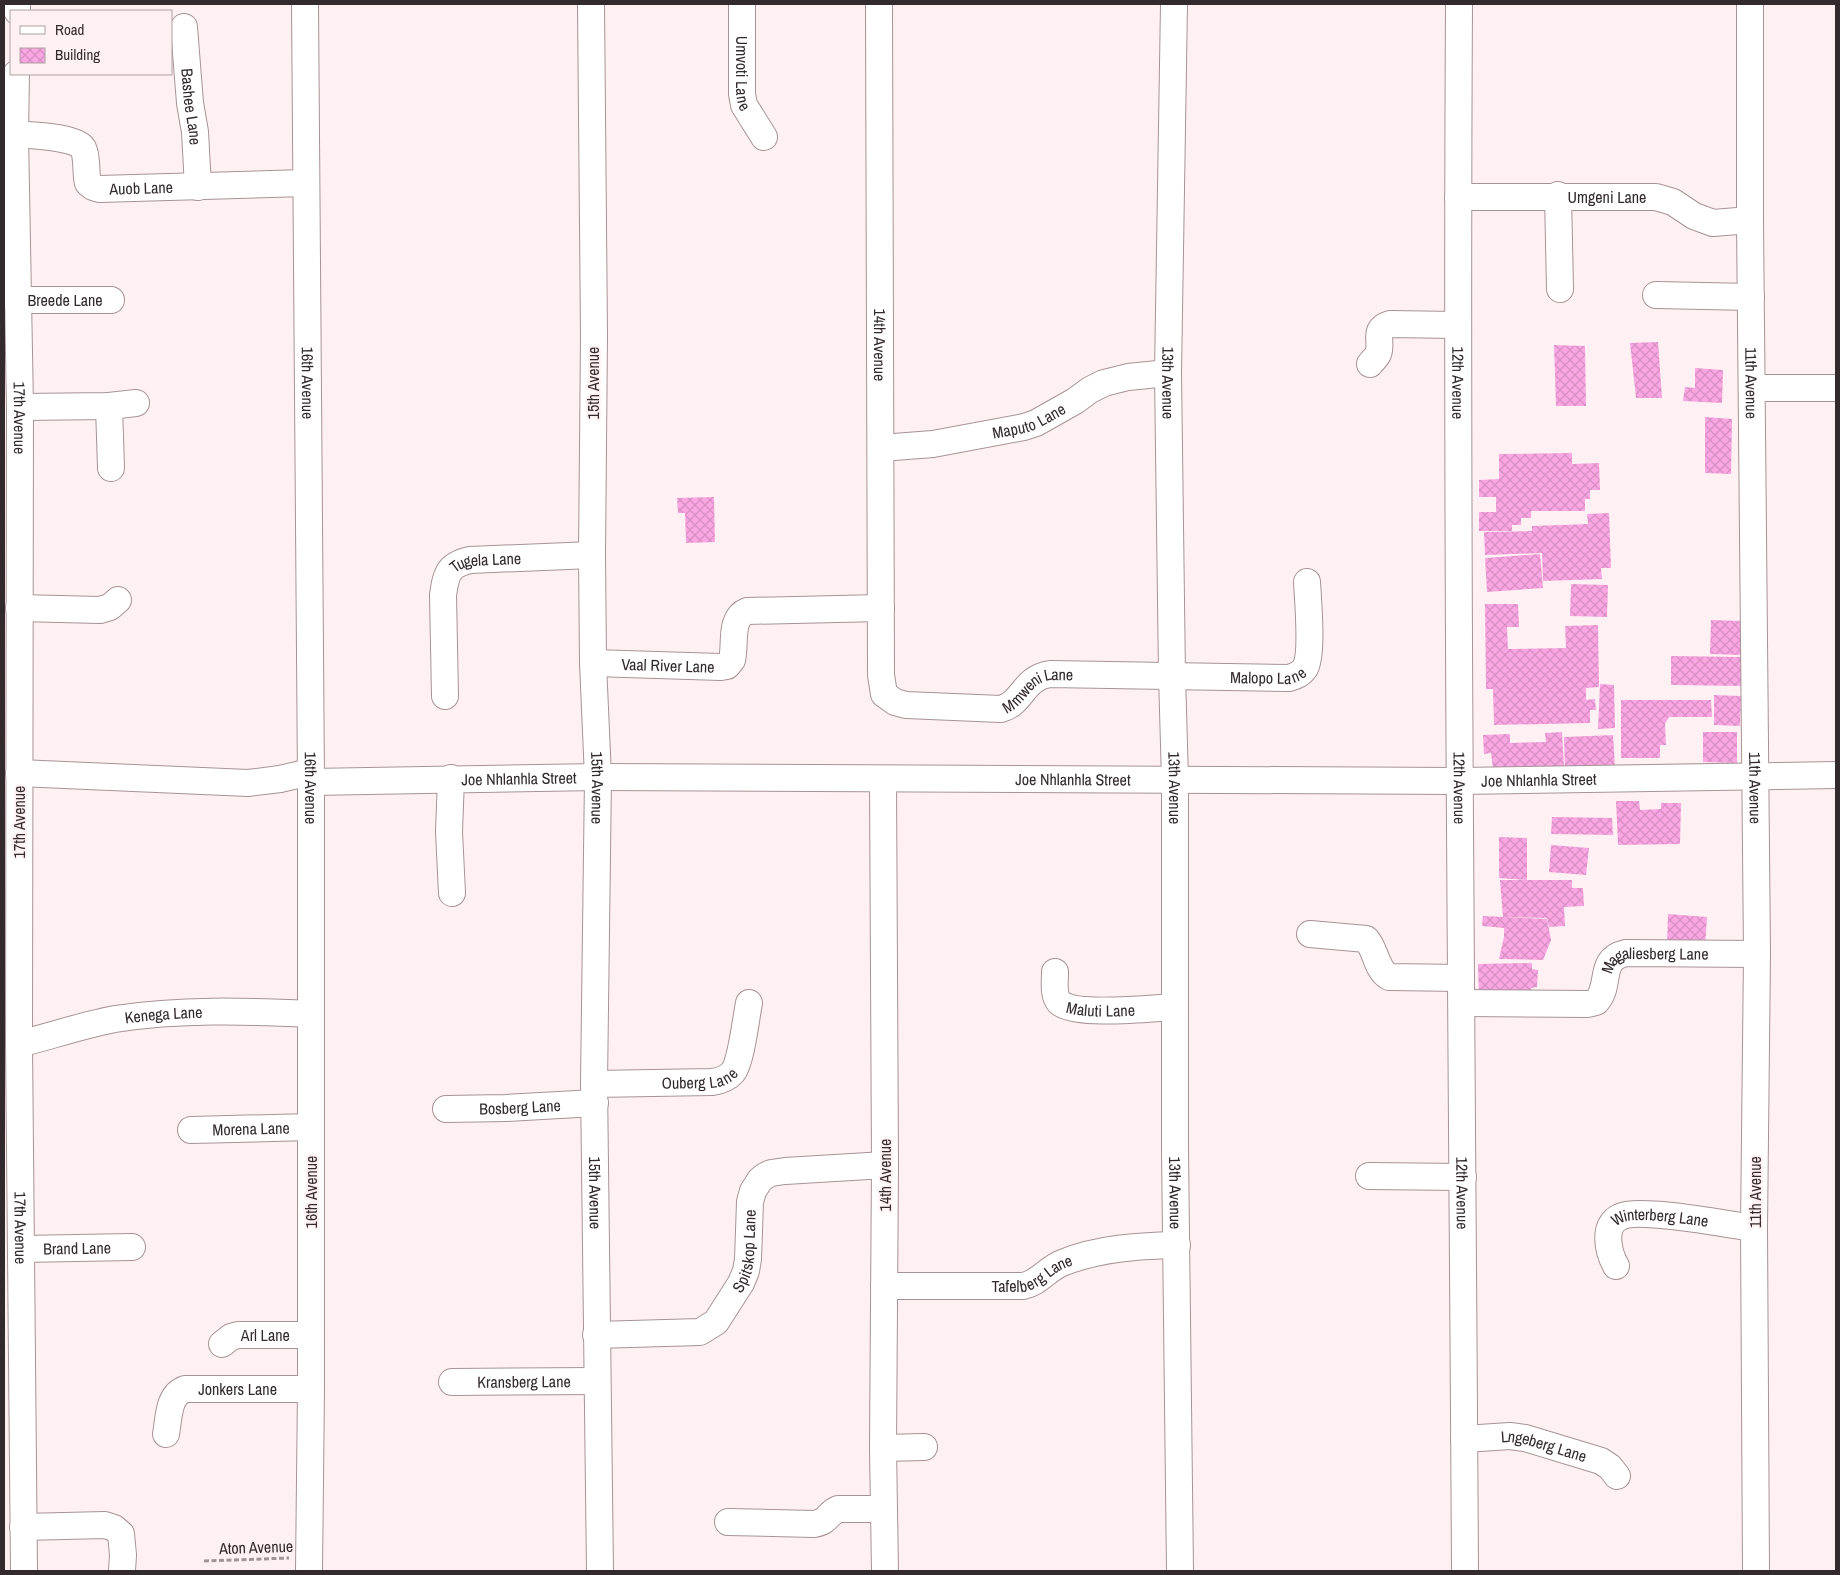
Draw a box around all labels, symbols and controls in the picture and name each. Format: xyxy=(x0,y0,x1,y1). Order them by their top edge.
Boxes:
legend xyxy=(10,10,172,75)
text: Road xyxy=(55,19,84,40)
street label: Umvoti Lane xyxy=(731,36,756,115)
text: Building xyxy=(55,44,100,65)
street label: Bashee Lane xyxy=(176,67,207,146)
street label: Auob Lane xyxy=(108,176,173,200)
street label: Umgeni Lane xyxy=(1568,186,1646,208)
street label: Breede Lane xyxy=(27,289,103,311)
street label: 14th Avenue xyxy=(869,309,891,381)
street label: 13th Avenue xyxy=(1157,346,1180,419)
street label: 16th Avenue xyxy=(297,347,319,419)
street label: 15th Avenue xyxy=(582,347,604,419)
street label: 12th Avenue xyxy=(1447,347,1469,419)
street label: 11th Avenue xyxy=(1740,347,1763,419)
street label: 17th Avenue xyxy=(9,381,31,454)
street label: Maputo Lane xyxy=(990,398,1069,444)
street label: Tugela Lane xyxy=(445,547,522,577)
street label: Vaal River Lane xyxy=(621,653,715,678)
street label: Malopo Lane xyxy=(1230,662,1311,689)
street label: Mmweni Lane xyxy=(998,663,1073,718)
street label: 15th Avenue xyxy=(586,751,609,824)
street label: 13th Avenue xyxy=(1163,751,1186,824)
street label: 16th Avenue xyxy=(300,752,322,824)
street label: 12th Avenue xyxy=(1449,752,1471,824)
street label: 11th Avenue xyxy=(1744,752,1767,824)
street label: Joe Nhlanhla Street xyxy=(461,766,577,790)
street label: Joe Nhlanhla Street xyxy=(1015,768,1131,790)
street label: Joe Nhlanhla Street xyxy=(1481,768,1597,792)
street label: 17th Avenue xyxy=(8,786,30,858)
street label: Magaliesberg Lane xyxy=(1596,941,1709,976)
street label: Maluti Lane xyxy=(1064,996,1135,1022)
street label: Kenega Lane xyxy=(123,1001,203,1028)
street label: Ouberg Lane xyxy=(661,1063,743,1094)
street label: Bosberg Lane xyxy=(479,1094,561,1119)
street label: Morena Lane xyxy=(212,1117,290,1140)
street label: 14th Avenue xyxy=(874,1139,896,1211)
street label: 16th Avenue xyxy=(300,1156,322,1228)
street label: 15th Avenue xyxy=(584,1156,607,1229)
street label: 13th Avenue xyxy=(1164,1156,1187,1229)
street label: 11th Avenue xyxy=(1744,1156,1766,1228)
street label: 12th Avenue xyxy=(1451,1157,1474,1230)
street label: 17th Avenue xyxy=(9,1191,32,1264)
street label: Winterberg Lane xyxy=(1607,1203,1710,1232)
street label: Spitskop Lane xyxy=(727,1209,761,1297)
street label: Brand Lane xyxy=(43,1236,111,1260)
street label: Tafelberg Lane xyxy=(991,1249,1075,1297)
street label: Arl Lane xyxy=(240,1324,290,1346)
street label: Kransberg Lane xyxy=(477,1370,571,1393)
street label: Jonkers Lane xyxy=(198,1378,277,1400)
street label: Lngeberg Lane xyxy=(1500,1425,1589,1467)
street label: Aton Avenue xyxy=(218,1535,293,1559)

